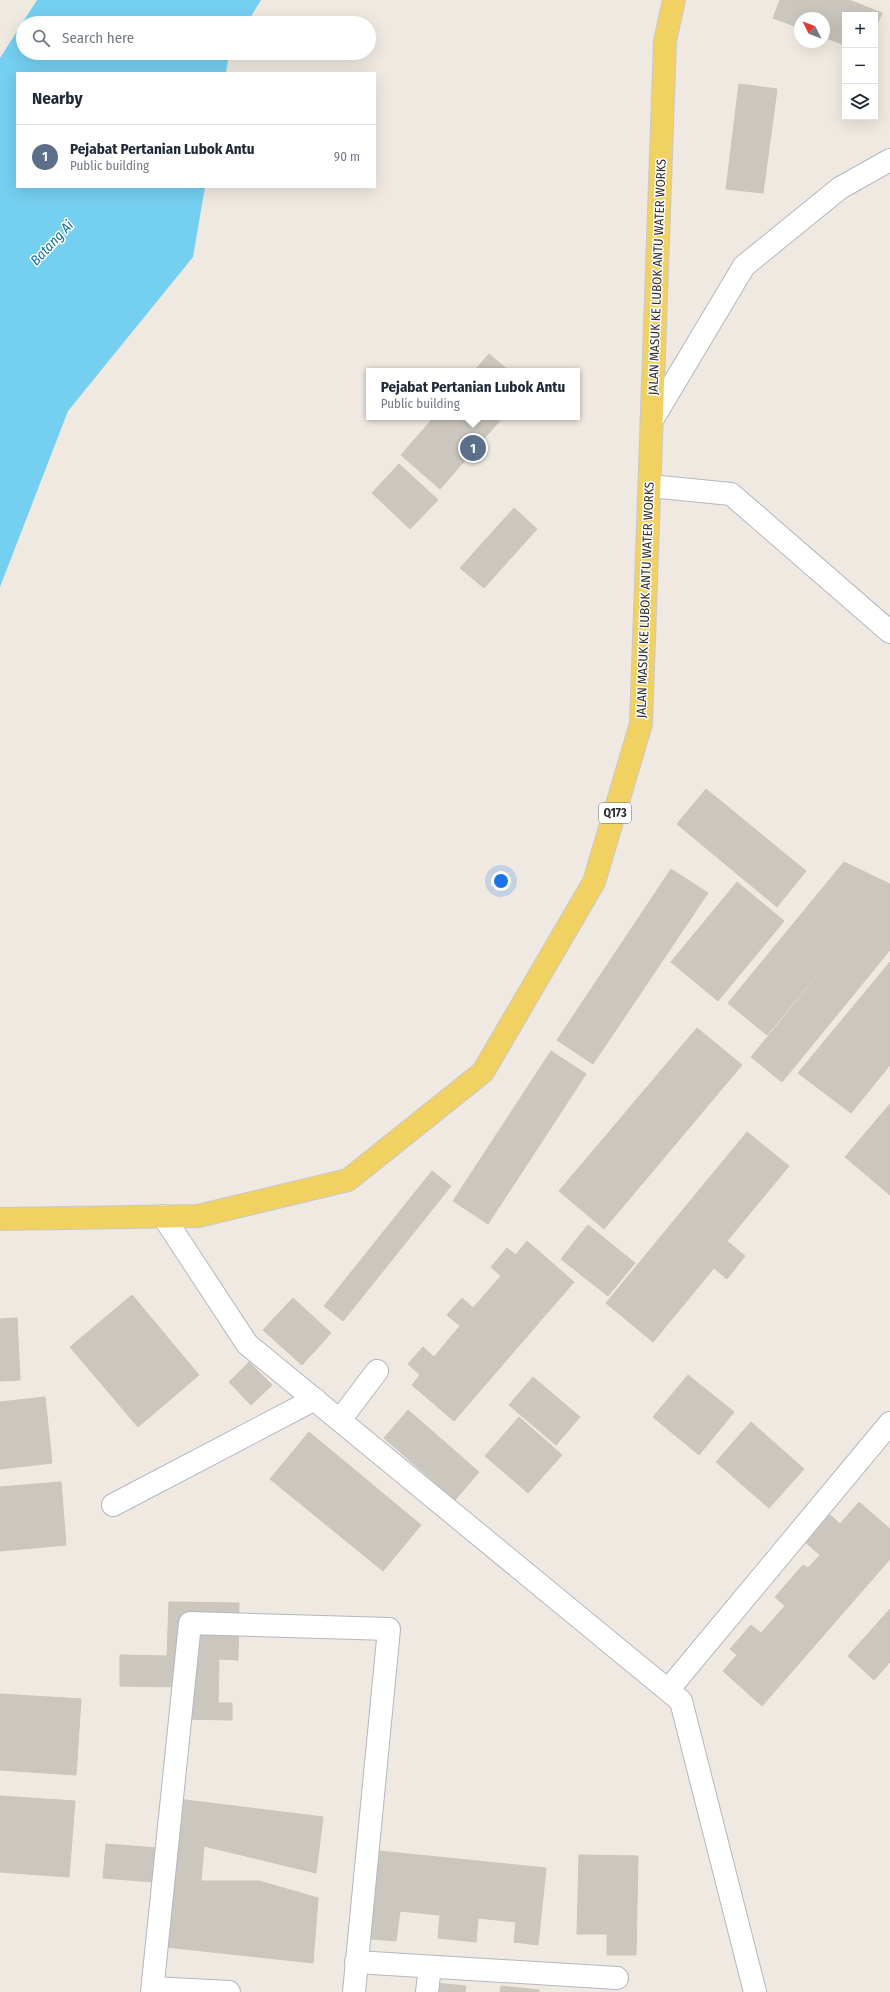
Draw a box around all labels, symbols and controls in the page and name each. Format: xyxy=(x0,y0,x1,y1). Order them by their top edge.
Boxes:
north arrow xyxy=(794,12,830,48)
map controls xyxy=(842,12,878,120)
button: + xyxy=(842,12,878,48)
search box xyxy=(16,16,376,60)
icon: search xyxy=(30,27,52,49)
text: Search here xyxy=(62,29,134,47)
button: − xyxy=(842,48,878,84)
button: layers xyxy=(842,84,878,120)
text: Nearby xyxy=(32,88,83,109)
text: Pejabat Pertanian Lubok Antu xyxy=(70,140,255,158)
text: 1 xyxy=(42,149,48,164)
text: 90 m xyxy=(334,149,360,164)
text: Public building xyxy=(70,158,149,173)
street label: JALAN MASUK KE LUBOK ANTU WATER WORKS xyxy=(645,159,669,395)
water label: Batang Ai xyxy=(27,217,77,269)
popup xyxy=(366,368,580,420)
text: Pejabat Pertanian Lubok Antu xyxy=(381,378,565,396)
text: Public building xyxy=(381,396,460,411)
pin: 1 xyxy=(460,433,486,463)
street label: JALAN MASUK KE LUBOK ANTU WATER WORKS xyxy=(633,482,657,718)
road number: Q173 xyxy=(599,803,631,823)
your location xyxy=(491,871,511,891)

